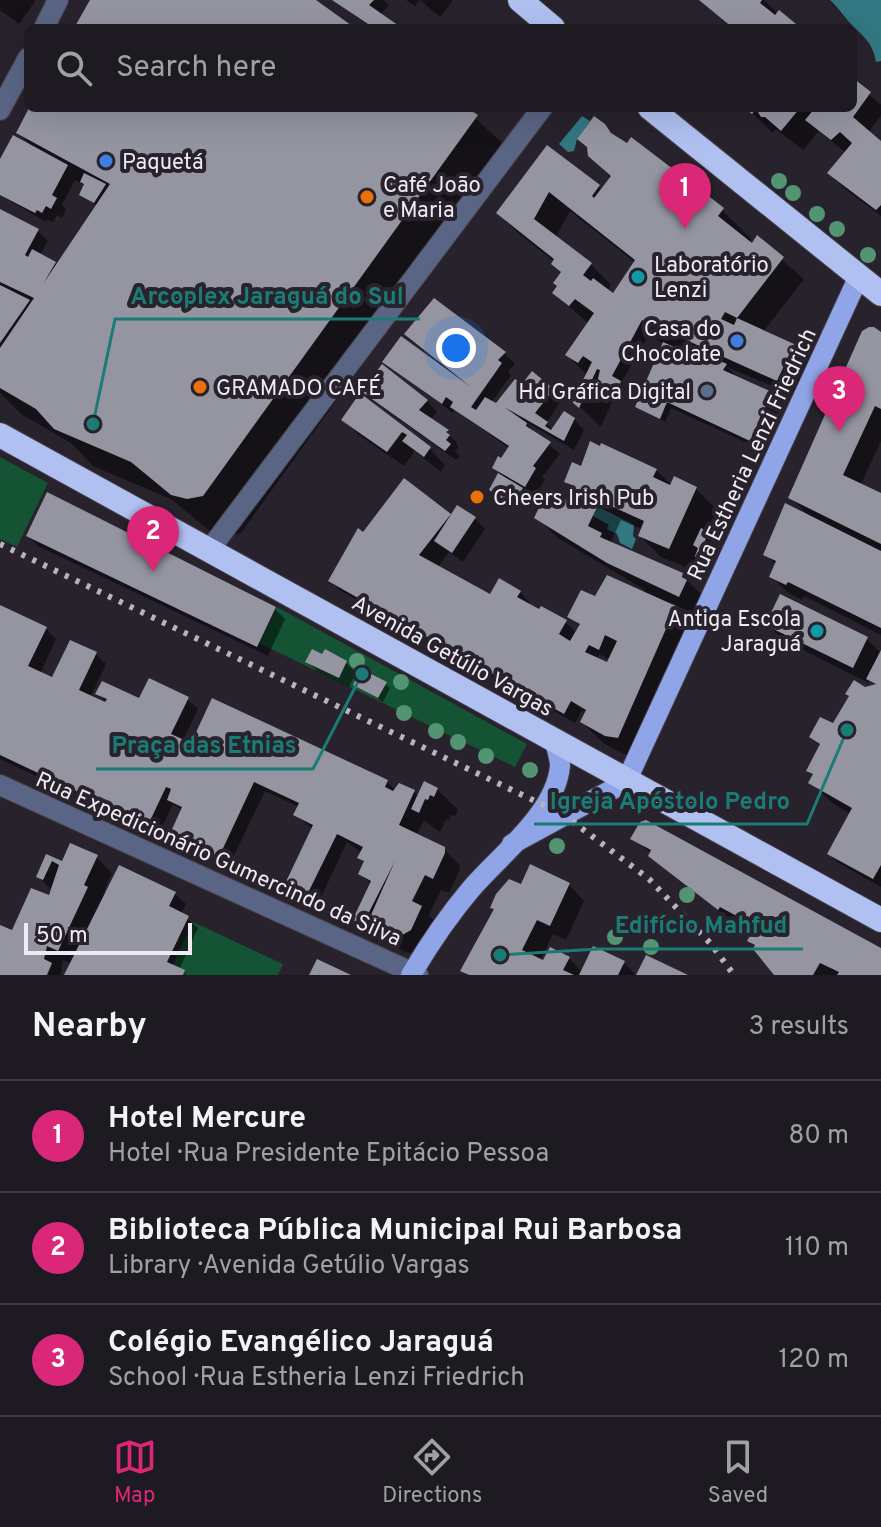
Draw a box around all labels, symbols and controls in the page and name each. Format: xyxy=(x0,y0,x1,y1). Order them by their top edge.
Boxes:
search box xyxy=(24,24,857,112)
icon: search xyxy=(52,46,96,90)
text: Search here xyxy=(116,50,276,87)
place label: Paquetá xyxy=(122,150,204,177)
marker: Paquetá xyxy=(97,152,115,170)
pin: 1 xyxy=(659,163,711,229)
place label: Café João e Maria xyxy=(383,173,481,225)
marker: Café João e Maria xyxy=(358,188,376,206)
place label: Laboratório Lenzi xyxy=(654,253,769,305)
marker: Laboratório Lenzi xyxy=(629,268,647,286)
callout: Arcoplex Jaraguá do Sul xyxy=(115,271,420,319)
text: Arcoplex Jaraguá do Sul xyxy=(130,283,404,313)
place label: Casa do Chocolate xyxy=(621,317,721,369)
street label: Rua Estheria Lenzi Friedrich xyxy=(683,325,824,585)
your location xyxy=(436,328,476,368)
marker: Casa do Chocolate xyxy=(728,332,746,350)
pin: 3 xyxy=(813,366,865,432)
place label: GRAMADO CAFÉ xyxy=(216,374,382,403)
marker: GRAMADO CAFÉ xyxy=(191,378,209,396)
place label: Hd Gráfica Digital xyxy=(518,380,691,407)
marker: Hd Gráfica Digital xyxy=(698,382,716,400)
place label: Cheers Irish Pub xyxy=(493,486,654,513)
marker: Cheers Irish Pub xyxy=(468,488,486,506)
pin: 2 xyxy=(127,506,179,572)
street label: Avenida Getúlio Vargas xyxy=(346,591,557,724)
place label: Antiga Escola Jaraguá xyxy=(668,607,801,659)
marker: Antiga Escola Jaraguá xyxy=(808,622,826,640)
callout: Praça das Etnias xyxy=(96,721,313,769)
text: Praça das Etnias xyxy=(111,732,297,762)
street label: Rua Expedicionário Gumercindo da Silva xyxy=(31,767,405,953)
callout: Igreja Apóstolo Pedro xyxy=(534,776,807,824)
text: Igreja Apóstolo Pedro xyxy=(550,788,790,818)
callout: Edifício Mahfud xyxy=(598,901,803,949)
text: Edifício Mahfud xyxy=(615,912,787,942)
scale bar xyxy=(24,919,192,955)
text: 50 m xyxy=(36,923,88,950)
text: Nearby xyxy=(32,1006,147,1049)
text: 3 results xyxy=(749,1011,849,1044)
text: Hotel Mercure xyxy=(108,1101,306,1138)
text: 1 xyxy=(53,1120,63,1153)
text: 80 m xyxy=(789,1120,849,1153)
text: Hotel · Rua Presidente Epitácio Pessoa xyxy=(108,1138,549,1171)
text: Biblioteca Pública Municipal Rui Barbosa xyxy=(108,1213,682,1250)
text: 2 xyxy=(50,1232,66,1265)
text: 110 m xyxy=(785,1232,849,1265)
text: Library · Avenida Getúlio Vargas xyxy=(108,1250,470,1283)
text: Colégio Evangélico Jaraguá xyxy=(108,1325,494,1362)
text: 3 xyxy=(50,1344,66,1377)
text: 120 m xyxy=(779,1344,849,1377)
text: School · Rua Estheria Lenzi Friedrich xyxy=(108,1362,525,1395)
tab: Map xyxy=(113,1435,157,1510)
tab: Directions xyxy=(382,1435,482,1510)
tab: Saved xyxy=(708,1435,768,1510)

